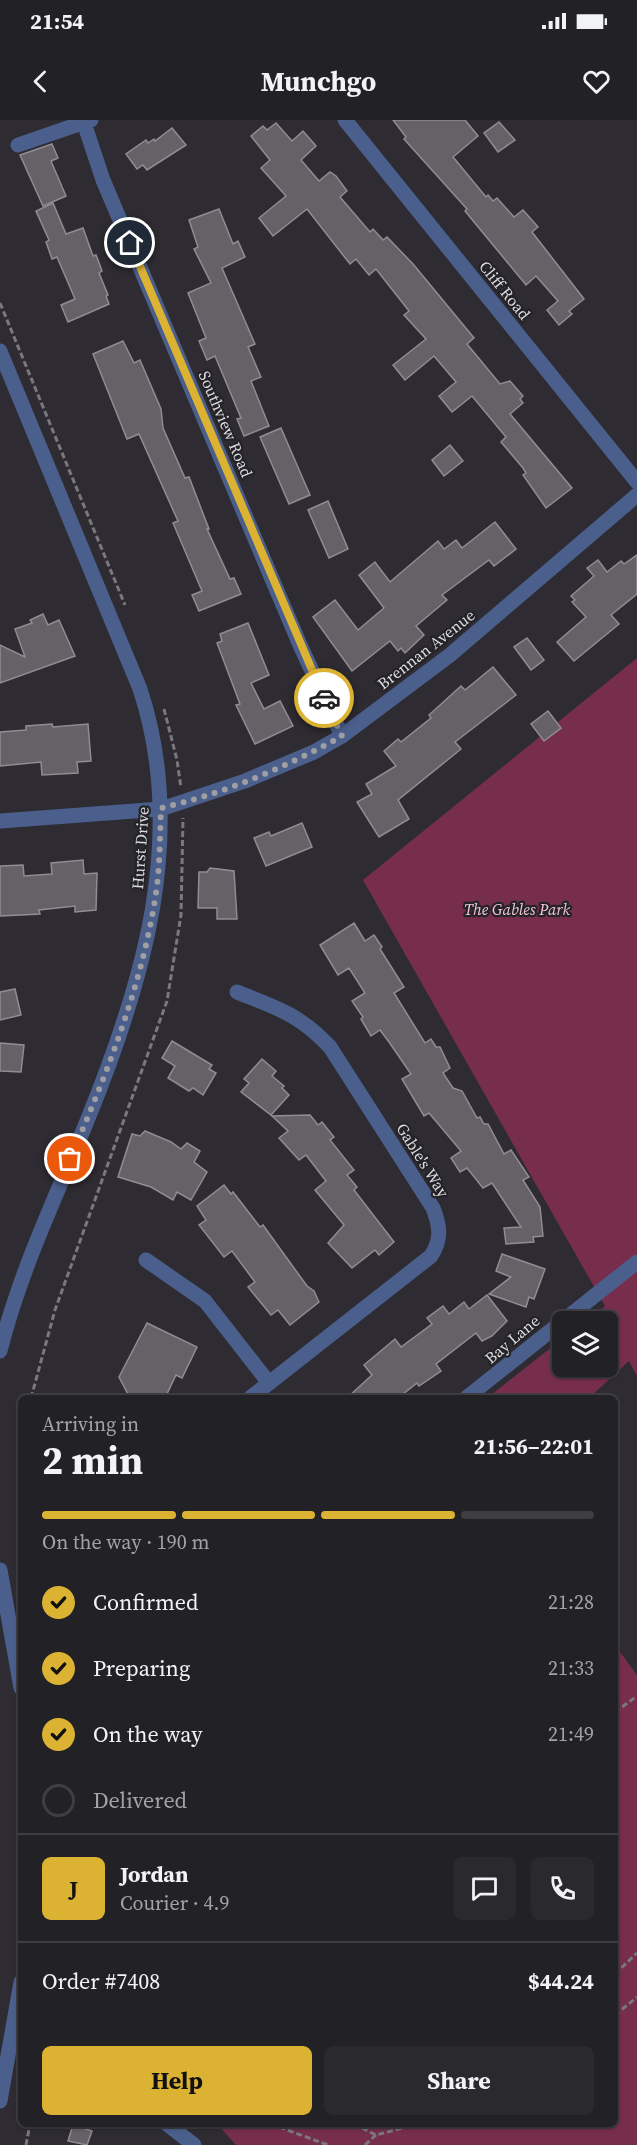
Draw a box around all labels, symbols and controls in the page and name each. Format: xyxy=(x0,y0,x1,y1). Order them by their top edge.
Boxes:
text: 21:54 xyxy=(30,6,84,36)
text: Munchgo xyxy=(261,63,376,100)
icon: back xyxy=(24,65,57,98)
icon: heart xyxy=(580,65,613,98)
pin xyxy=(104,217,155,268)
icon: home xyxy=(113,226,146,259)
street label: Cliff Road xyxy=(474,256,536,324)
street label: Southview Road xyxy=(194,367,258,481)
street label: Brennan Avenue xyxy=(373,604,479,694)
courier xyxy=(294,668,354,728)
icon: car xyxy=(308,682,341,715)
street label: Hurst Drive xyxy=(126,806,154,890)
park label: The Gables Park xyxy=(464,898,570,920)
street label: Gable's Way xyxy=(391,1119,455,1202)
pin xyxy=(44,1133,95,1184)
icon: bag xyxy=(53,1142,86,1175)
street label: Bay Lane xyxy=(480,1310,544,1368)
map controls xyxy=(552,1311,618,1377)
button: layers xyxy=(552,1311,618,1377)
text: Arriving in xyxy=(42,1410,139,1438)
text: 21:56–22:01 xyxy=(474,1431,594,1461)
text: 2 min xyxy=(42,1434,143,1487)
text: On the way · 190 m xyxy=(42,1528,209,1556)
icon: check xyxy=(42,1586,75,1619)
text: Confirmed xyxy=(93,1587,198,1617)
text: 21:28 xyxy=(548,1588,594,1616)
icon: check xyxy=(42,1652,75,1685)
text: Preparing xyxy=(93,1653,190,1683)
text: 21:33 xyxy=(548,1654,594,1682)
icon: check xyxy=(42,1718,75,1751)
text: On the way xyxy=(93,1719,202,1749)
text: 21:49 xyxy=(548,1720,594,1748)
text: Delivered xyxy=(93,1785,187,1815)
button: chat xyxy=(453,1857,516,1920)
button: phone xyxy=(531,1857,594,1920)
text: Jordan xyxy=(120,1859,188,1889)
text: J xyxy=(69,1873,78,1903)
text: Courier · 4.9 xyxy=(120,1889,229,1917)
text: Order #7408 xyxy=(42,1966,160,1996)
text: $44.24 xyxy=(528,1966,594,1996)
button: Help xyxy=(42,2046,312,2115)
button: Share xyxy=(324,2046,594,2115)

